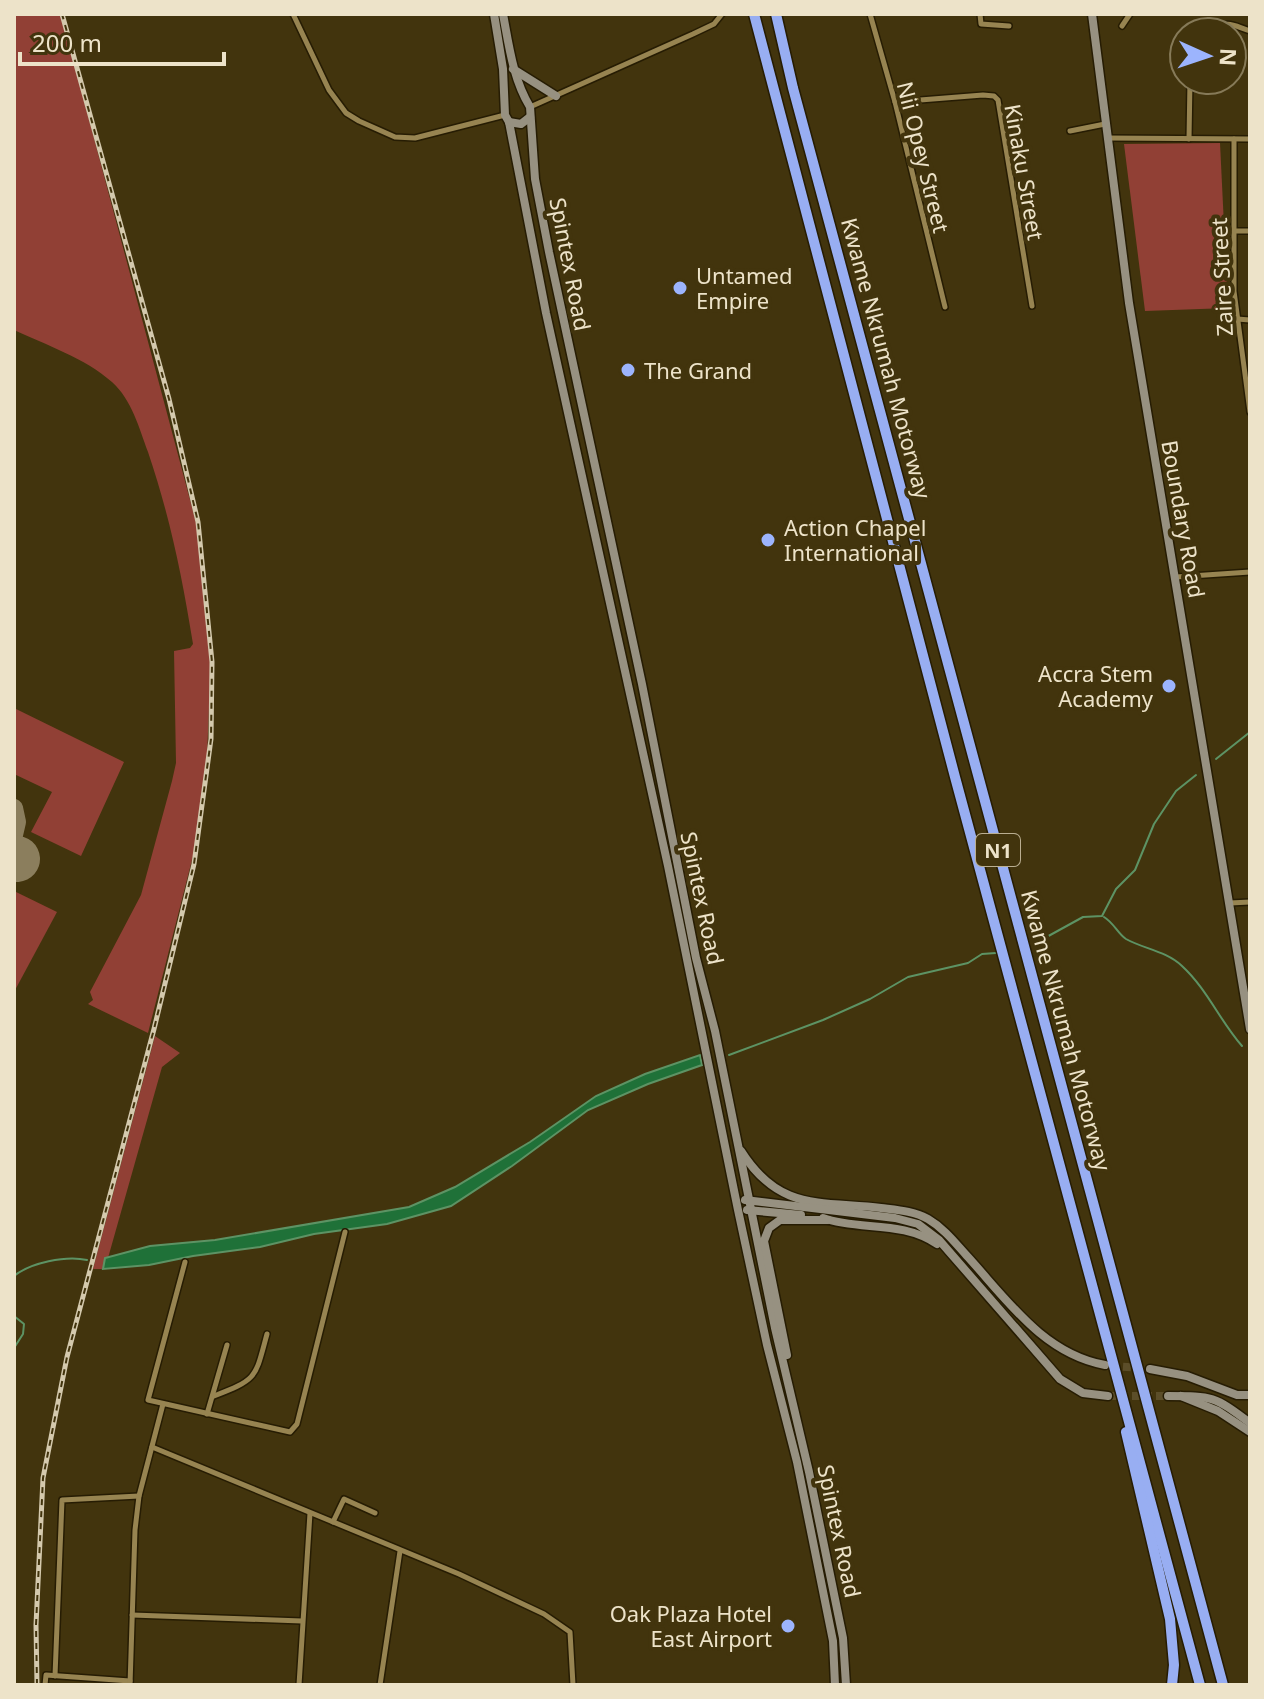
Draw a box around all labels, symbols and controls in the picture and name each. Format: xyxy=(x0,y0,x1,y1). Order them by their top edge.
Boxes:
scale bar xyxy=(20,16,224,66)
north arrow xyxy=(1168,16,1248,96)
text: 200 m xyxy=(32,26,102,59)
text: N xyxy=(1214,47,1244,67)
street label: Nii Opey Street xyxy=(891,78,957,236)
street label: Kinaku Street xyxy=(998,102,1052,242)
street label: Spintex Road xyxy=(543,195,599,333)
street label: Kwame Nkrumah Motorway xyxy=(835,214,939,503)
street label: Zaire Street xyxy=(1203,217,1239,337)
place label: Untamed Empire xyxy=(696,260,792,315)
marker: Untamed Empire xyxy=(671,279,689,297)
place label: The Grand xyxy=(644,355,752,385)
marker: The Grand xyxy=(619,361,637,379)
street label: Boundary Road xyxy=(1155,438,1213,600)
place label: Action Chapel International xyxy=(784,512,926,567)
marker: Action Chapel International xyxy=(759,531,777,549)
place label: Accra Stem Academy xyxy=(1038,658,1154,713)
marker: Accra Stem Academy xyxy=(1160,677,1178,695)
street label: Spintex Road xyxy=(674,829,732,967)
road number: N1 xyxy=(976,834,1020,866)
street label: Kwame Nkrumah Motorway xyxy=(1015,886,1119,1175)
street label: Spintex Road xyxy=(811,1462,869,1600)
place label: Oak Plaza Hotel East Airport xyxy=(610,1598,772,1653)
marker: Oak Plaza Hotel East Airport xyxy=(779,1617,797,1635)

